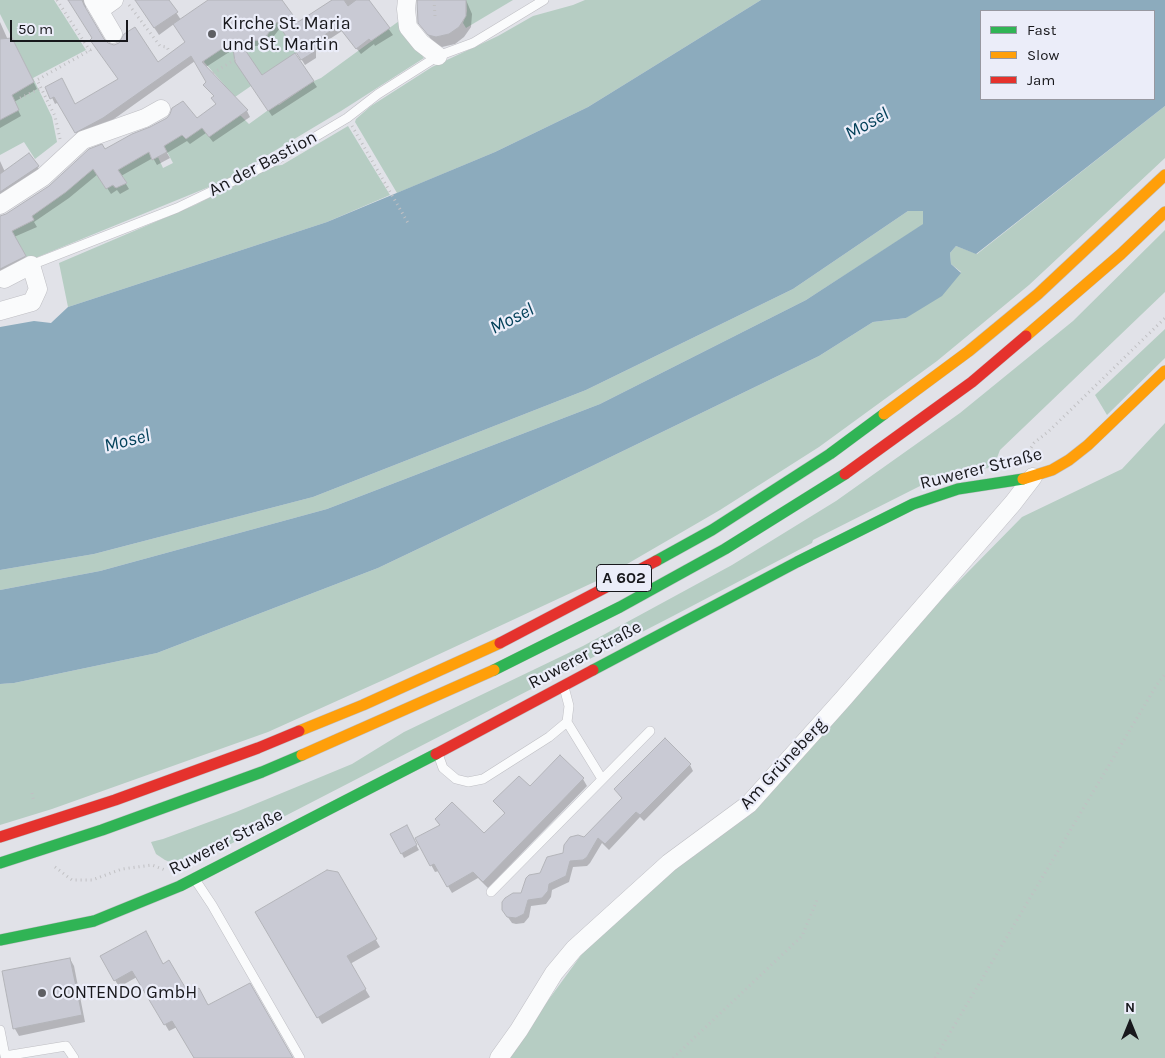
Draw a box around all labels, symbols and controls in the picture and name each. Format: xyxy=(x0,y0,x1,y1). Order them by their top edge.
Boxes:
scale bar xyxy=(12,10,130,42)
legend xyxy=(980,10,1155,100)
place label: Kirche St. Maria und St. Martin xyxy=(222,13,351,56)
text: 50 m xyxy=(18,20,53,38)
text: Fast xyxy=(1027,21,1056,39)
marker: Kirche St. Maria und St. Martin xyxy=(206,28,218,40)
text: Slow xyxy=(1027,46,1059,64)
text: Jam xyxy=(1027,71,1055,89)
water label: Mosel xyxy=(841,103,893,145)
street label: An der Bastion xyxy=(205,126,321,202)
water label: Mosel xyxy=(486,298,538,340)
water label: Mosel xyxy=(102,424,152,458)
street label: Ruwerer Straße xyxy=(918,443,1044,495)
road number: A 602 xyxy=(596,564,652,592)
street label: Ruwerer Straße xyxy=(525,616,645,694)
street label: Am Grüneberg xyxy=(735,714,831,814)
street label: Ruwerer Straße xyxy=(165,804,287,880)
place label: CONTENDO GmbH xyxy=(52,982,197,1004)
marker: CONTENDO GmbH xyxy=(36,987,48,999)
north arrow xyxy=(1105,998,1155,1048)
text: N xyxy=(1125,999,1135,1016)

